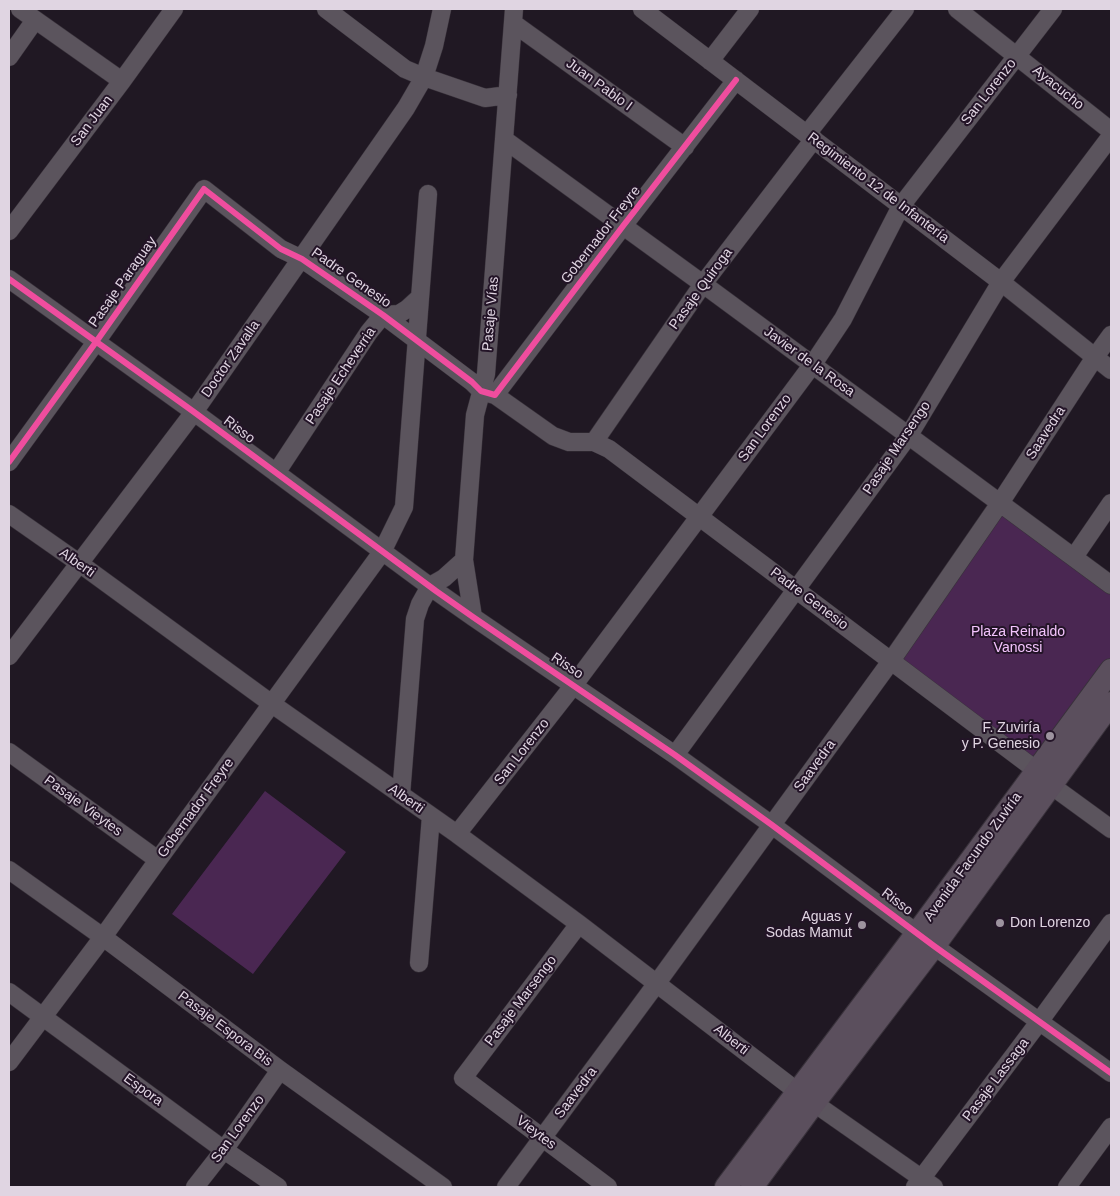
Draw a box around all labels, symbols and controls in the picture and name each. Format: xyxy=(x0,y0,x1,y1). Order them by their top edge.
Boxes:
street label: Juan Pablo I xyxy=(563,55,635,115)
street label: San Lorenzo xyxy=(958,56,1020,128)
street label: Ayacucho xyxy=(1029,62,1087,114)
street label: San Juan xyxy=(67,92,117,150)
street label: Regimiento 12 de Infantería xyxy=(804,129,952,247)
street label: Gobernador Freyre xyxy=(558,183,644,287)
street label: Pasaje Paraguay xyxy=(86,234,160,330)
street label: Padre Genesio xyxy=(308,244,394,312)
street label: Pasaje Quiroga xyxy=(666,245,736,333)
street label: Pasaje Vías xyxy=(479,276,503,352)
street label: Doctor Zavalla xyxy=(198,317,264,401)
street label: Javier de la Rosa xyxy=(760,323,858,401)
street label: Pasaje Echeverria xyxy=(302,324,380,428)
street label: San Lorenzo xyxy=(735,391,795,465)
street label: Pasaje Marsengo xyxy=(860,398,934,498)
street label: Saavedra xyxy=(1023,403,1069,463)
street label: Risso xyxy=(220,413,258,447)
street label: Alberti xyxy=(56,545,98,581)
street label: Padre Genesio xyxy=(767,564,851,634)
park label: Plaza Reinaldo Vanossi xyxy=(971,624,1065,656)
street label: Risso xyxy=(548,649,586,683)
street label: San Lorenzo xyxy=(491,716,553,788)
place label: F. Zuviría y P. Genesio xyxy=(962,720,1040,752)
marker: F. Zuviría y P. Genesio xyxy=(1044,730,1056,742)
street label: Saavedra xyxy=(791,737,839,795)
street label: Gobernador Freyre xyxy=(154,755,238,861)
street label: Pasaje Vieytes xyxy=(41,772,125,840)
street label: Alberti xyxy=(385,781,427,817)
street label: Avenida Facundo Zuviría xyxy=(921,789,1025,925)
street label: Risso xyxy=(878,885,916,919)
place label: Aguas y Sodas Mamut xyxy=(766,909,852,942)
place label: Don Lorenzo xyxy=(1010,915,1090,931)
marker: Don Lorenzo xyxy=(994,917,1006,929)
marker: Aguas y Sodas Mamut xyxy=(856,919,868,931)
street label: Pasaje Marsengo xyxy=(482,952,560,1050)
street label: Pasaje Espora Bis xyxy=(174,988,276,1070)
street label: Alberti xyxy=(710,1021,752,1059)
street label: Pasaje Lassaga xyxy=(959,1035,1033,1125)
street label: Saavedra xyxy=(551,1064,601,1122)
street label: Espora xyxy=(120,1070,166,1110)
street label: San Lorenzo xyxy=(208,1092,268,1166)
street label: Vieytes xyxy=(513,1113,559,1153)

